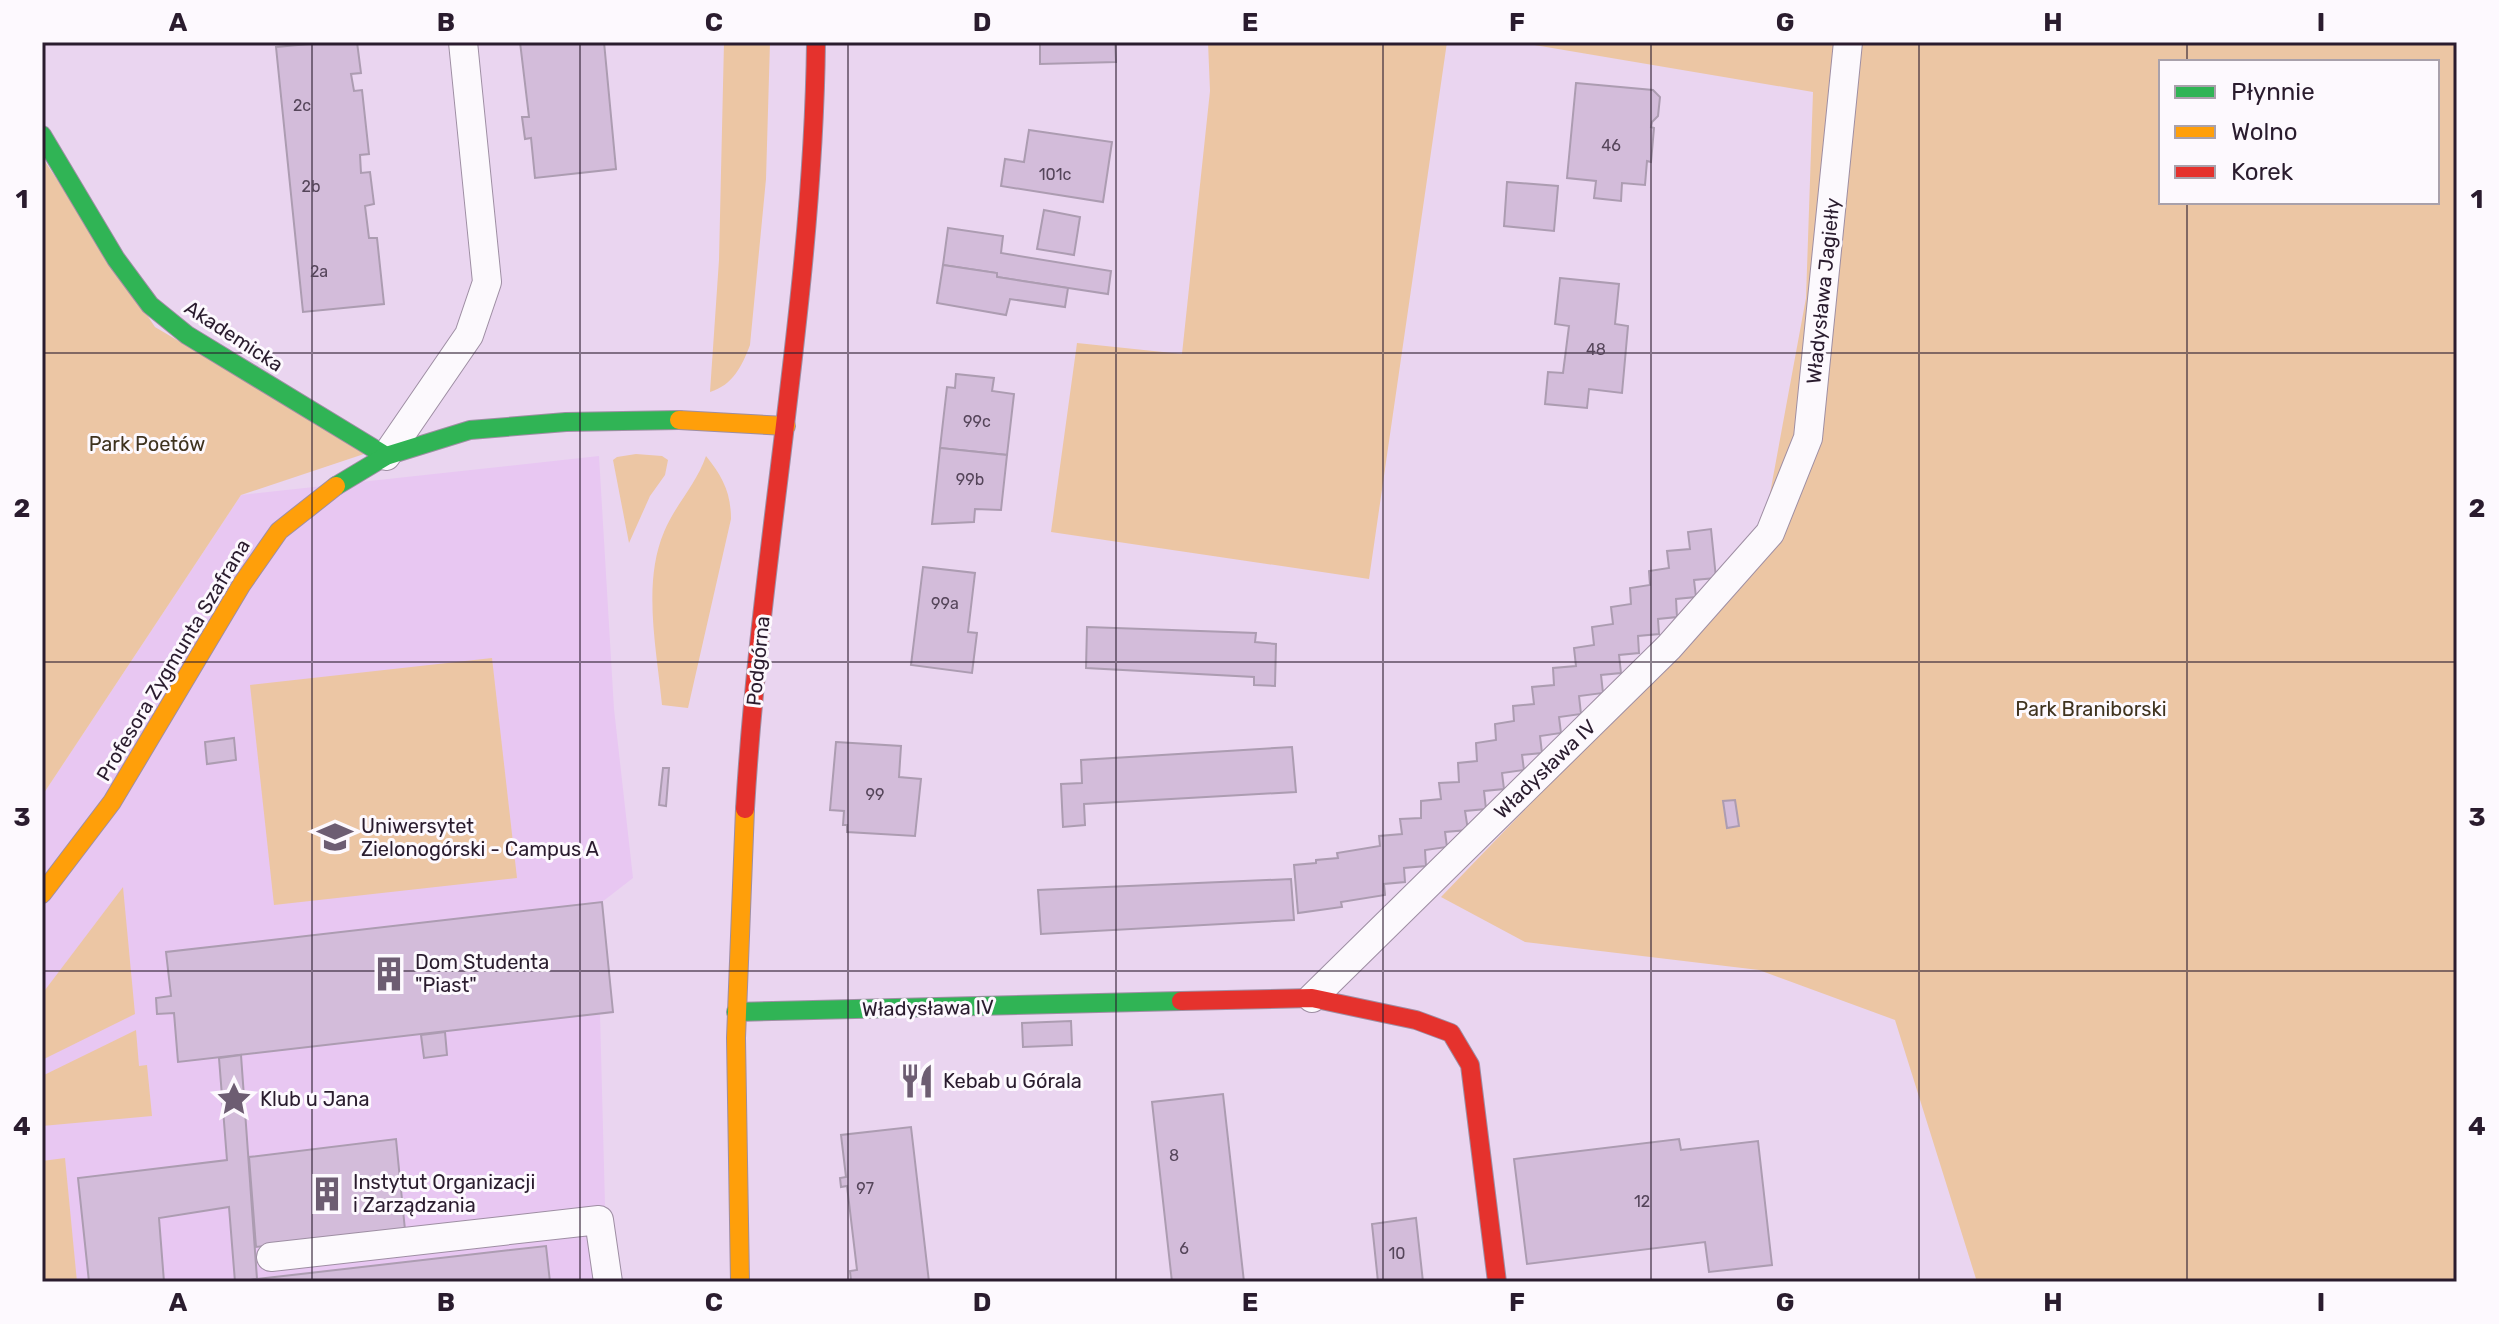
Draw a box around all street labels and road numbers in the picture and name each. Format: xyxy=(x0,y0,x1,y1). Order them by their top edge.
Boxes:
street label: Władysława Jagiełły xyxy=(1801,197,1845,385)
street label: Akademicka xyxy=(180,295,288,377)
street label: Profesora Zygmunta Szafrana xyxy=(91,535,255,785)
street label: Podgórna xyxy=(741,615,775,707)
street label: Władysława IV xyxy=(1489,714,1601,824)
street label: Władysława IV xyxy=(862,995,994,1021)

